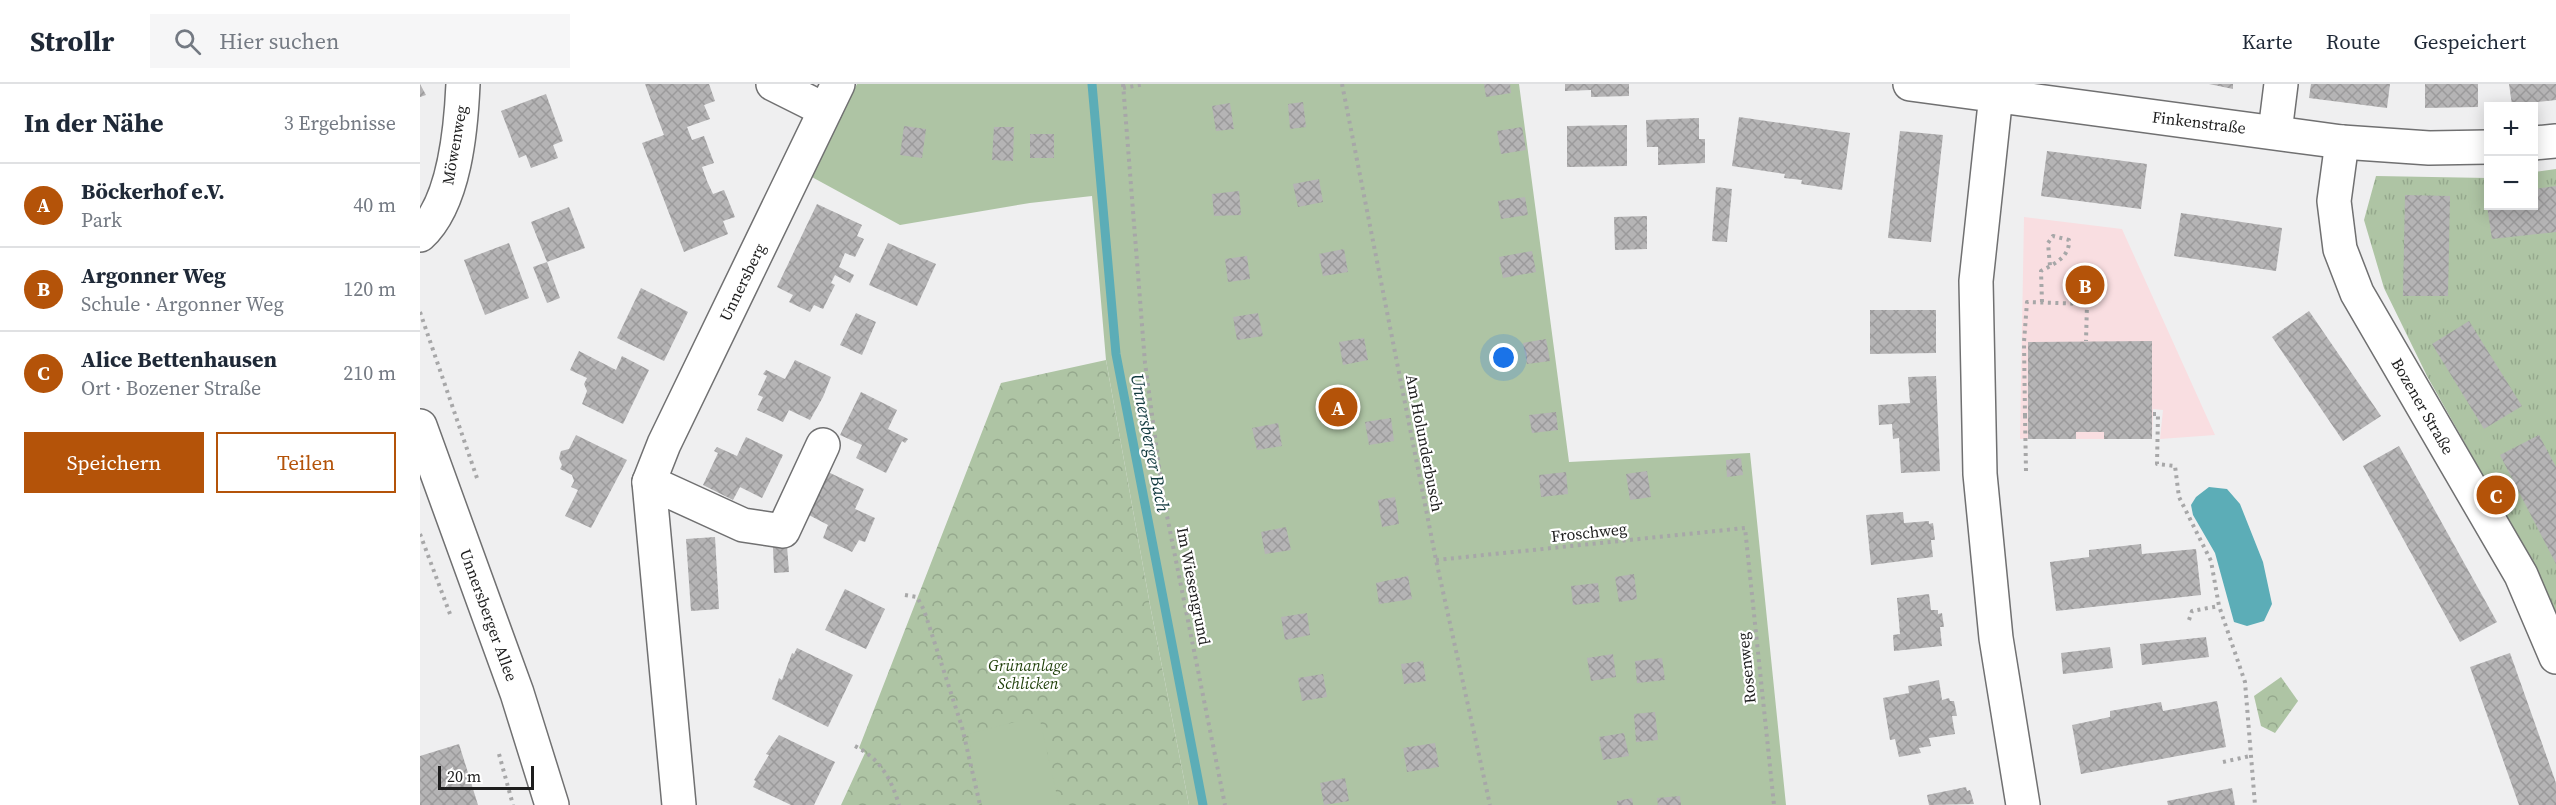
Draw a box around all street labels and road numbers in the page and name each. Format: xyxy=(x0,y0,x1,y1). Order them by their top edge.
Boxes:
street label: Möwenweg xyxy=(436,103,472,187)
street label: Finkenstraße xyxy=(2151,105,2247,139)
street label: Unnersberg xyxy=(714,239,770,325)
street label: Bozener Straße xyxy=(2386,354,2460,458)
street label: Am Holunderbusch xyxy=(1401,372,1449,514)
street label: Froschweg xyxy=(1550,517,1628,547)
street label: Im Wiesengrund xyxy=(1172,525,1216,647)
street label: Unnersberger Allee xyxy=(455,546,523,684)
street label: Rosenweg xyxy=(1731,631,1761,705)

